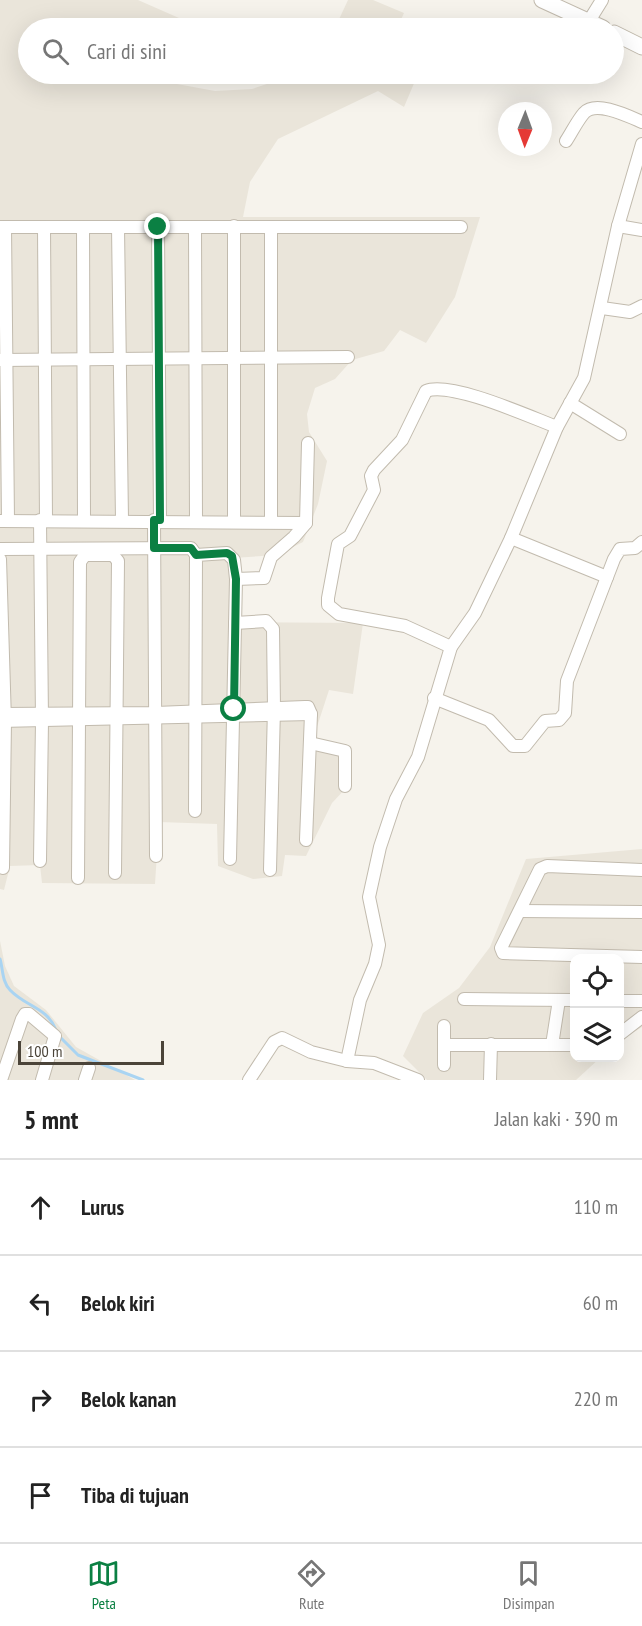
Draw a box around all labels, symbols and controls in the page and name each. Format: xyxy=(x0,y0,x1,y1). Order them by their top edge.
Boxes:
search box xyxy=(18,18,624,84)
icon: search xyxy=(39,35,72,68)
text: Cari di sini xyxy=(87,37,167,65)
north arrow xyxy=(498,102,552,156)
route end xyxy=(144,213,170,239)
route start xyxy=(220,695,246,721)
map controls xyxy=(570,954,624,1062)
button: locate xyxy=(570,954,624,1008)
button: layers xyxy=(570,1008,624,1062)
scale bar xyxy=(18,1038,164,1066)
text: 100 m xyxy=(27,1041,62,1061)
text: 5 mnt xyxy=(24,1103,78,1136)
text: Jalan kaki · 390 m xyxy=(495,1106,618,1132)
icon: ahead xyxy=(24,1191,57,1224)
text: Lurus xyxy=(81,1193,124,1221)
text: 110 m xyxy=(574,1194,618,1220)
icon: left xyxy=(24,1287,57,1320)
text: Belok kiri xyxy=(81,1289,155,1317)
text: 60 m xyxy=(583,1290,618,1316)
icon: right xyxy=(24,1383,57,1416)
text: Belok kanan xyxy=(81,1385,176,1413)
text: 220 m xyxy=(574,1386,618,1412)
icon: arrive xyxy=(24,1479,57,1512)
text: Tiba di tujuan xyxy=(81,1481,189,1509)
tab: Peta xyxy=(87,1557,120,1613)
tab: Rute xyxy=(295,1557,328,1613)
tab: Disimpan xyxy=(503,1557,555,1613)

